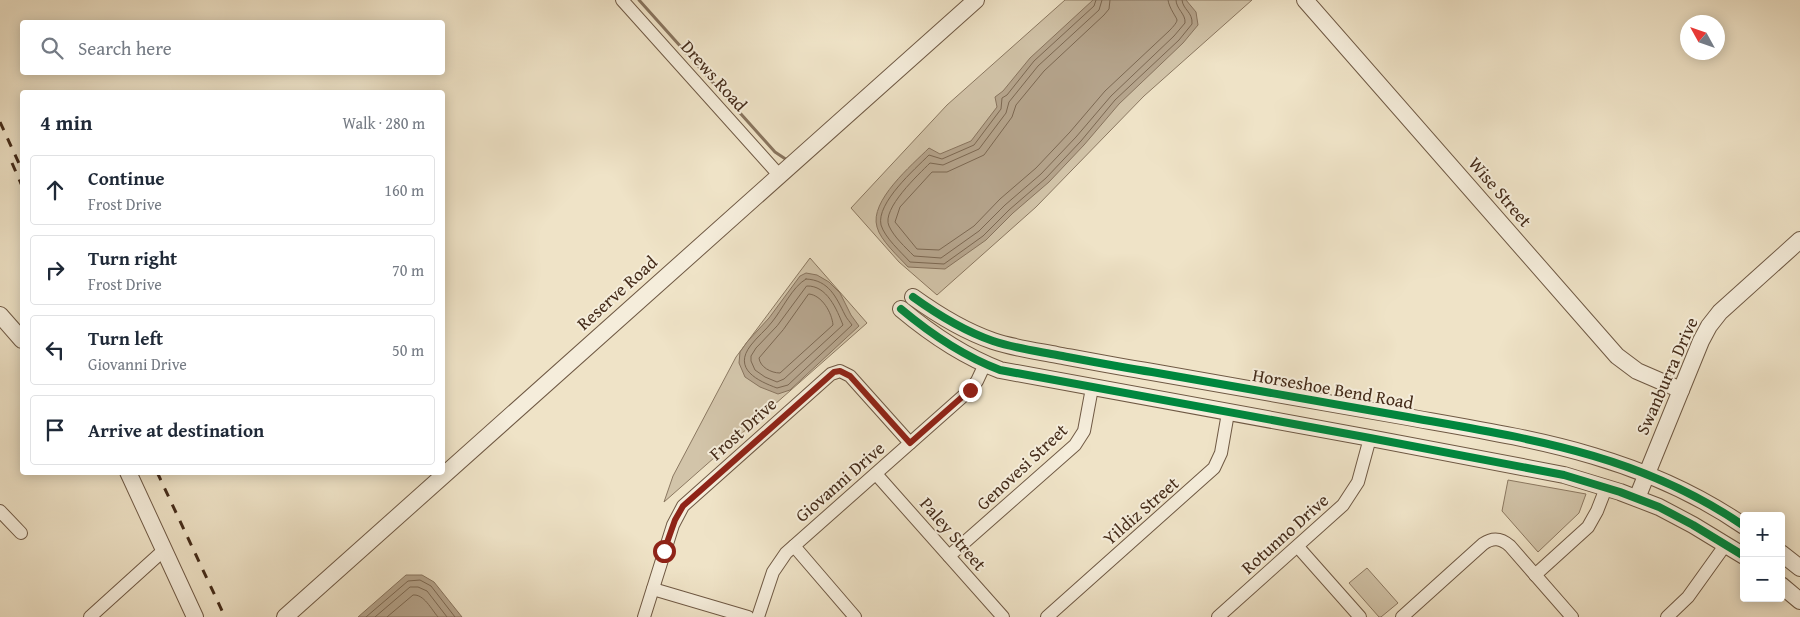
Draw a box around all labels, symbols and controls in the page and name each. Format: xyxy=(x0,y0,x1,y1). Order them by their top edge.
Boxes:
north arrow xyxy=(1680,15,1725,60)
search box xyxy=(20,20,445,75)
icon: search xyxy=(38,34,66,62)
text: Search here xyxy=(78,34,172,62)
street label: Drews Road xyxy=(675,34,754,118)
text: 4 min xyxy=(40,107,92,138)
text: Walk · 280 m xyxy=(342,111,425,135)
street label: Wise Street xyxy=(1462,151,1539,233)
text: Continue xyxy=(88,164,165,192)
icon: ahead xyxy=(41,176,69,204)
text: 160 m xyxy=(384,178,424,202)
text: Frost Drive xyxy=(88,192,162,216)
text: Turn right xyxy=(88,244,177,272)
street label: Reserve Road xyxy=(570,249,663,336)
icon: right xyxy=(41,256,69,284)
text: 70 m xyxy=(392,258,424,282)
text: Frost Drive xyxy=(88,272,162,296)
street label: Swanburra Drive xyxy=(1628,313,1705,439)
text: Turn left xyxy=(88,324,163,352)
icon: left xyxy=(41,336,69,364)
text: 50 m xyxy=(392,338,424,362)
text: Giovanni Drive xyxy=(88,352,187,376)
street label: Horseshoe Bend Road xyxy=(1250,361,1416,416)
route end xyxy=(959,379,982,402)
street label: Frost Drive xyxy=(703,391,783,466)
icon: arrive xyxy=(41,416,69,444)
text: Arrive at destination xyxy=(88,416,264,444)
street label: Genovesi Street xyxy=(970,417,1074,516)
street label: Giovanni Drive xyxy=(789,435,890,528)
street label: Yildiz Street xyxy=(1097,470,1185,551)
street label: Rotunno Drive xyxy=(1235,487,1334,580)
street label: Paley Street xyxy=(914,491,994,577)
map controls xyxy=(1740,512,1785,602)
button: + xyxy=(1740,512,1785,557)
route start xyxy=(653,540,676,563)
button: − xyxy=(1740,557,1785,602)

